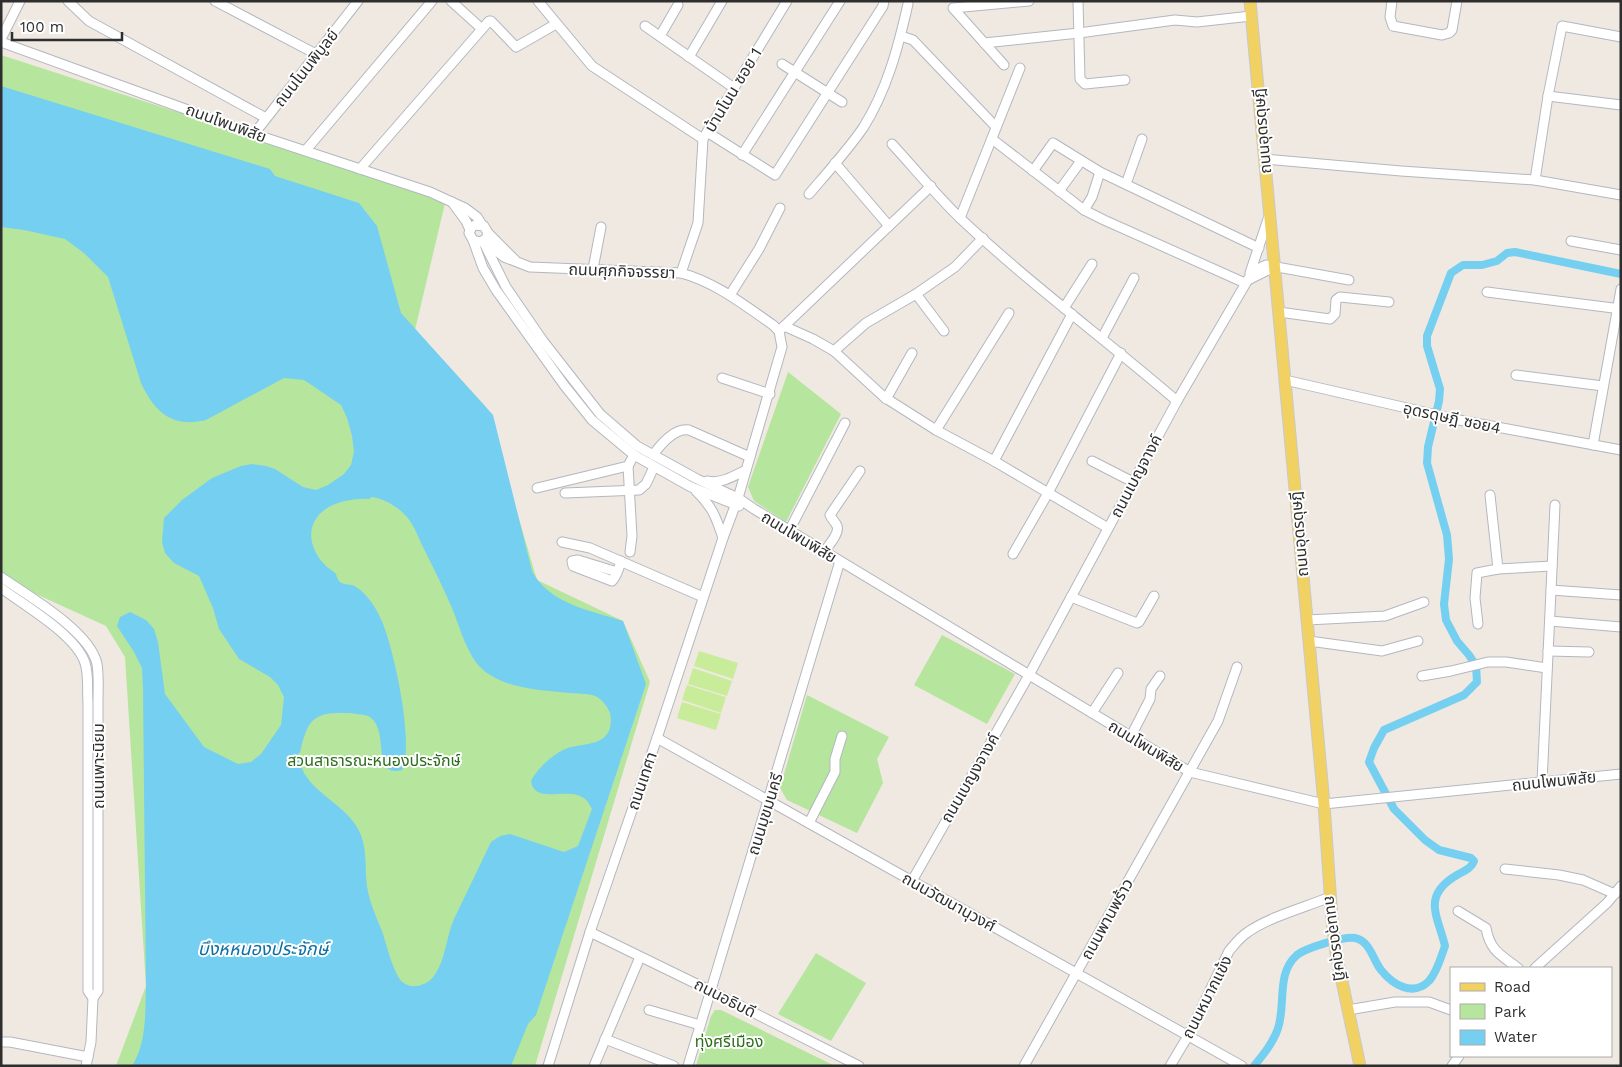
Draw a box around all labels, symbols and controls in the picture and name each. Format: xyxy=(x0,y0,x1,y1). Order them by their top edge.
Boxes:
scale bar xyxy=(12,10,122,42)
text: 100 m xyxy=(20,18,64,36)
street label: ถนนโนนพิบูลย์ xyxy=(270,25,342,111)
street label: บ้านโนน ซอย 1 xyxy=(700,44,766,136)
street label: ถนนอุดรดุษฎี xyxy=(1249,87,1275,175)
street label: ถนนโพนพิสัย xyxy=(183,100,269,146)
street label: ถนนศุภกิจจรรยา xyxy=(568,260,676,282)
street label: อุดรดุษฎี ซอย4 xyxy=(1401,398,1503,438)
street label: ถนนเบญจางค์ xyxy=(1106,431,1166,521)
street label: ถนนอุดรดุษฎี xyxy=(1286,490,1312,578)
street label: ถนนโพนพิสัย xyxy=(758,507,840,567)
street label: ถนนโพนพิสัย xyxy=(1105,716,1187,776)
street label: ถนนเพาะนิยม xyxy=(89,723,108,809)
street label: ถนนเบญงจางค์ xyxy=(937,730,1003,826)
street label: ถนนเทศา xyxy=(623,749,661,813)
park label: สวนสาธารณะหนองประจักษ์ xyxy=(287,751,461,770)
street label: ถนนโพนพิสัย xyxy=(1511,767,1597,795)
street label: ถนนมุขมนครี xyxy=(743,770,787,857)
street label: ถนนวัฒนานุวงศ์ xyxy=(899,868,999,936)
street label: ถนนพานพร้าว xyxy=(1077,875,1137,963)
street label: ถนนอุดรดุษฎี xyxy=(1321,894,1351,982)
water label: บึงหหนองประจักษ์ xyxy=(198,938,331,959)
street label: ถนนหมากแข้ง xyxy=(1178,952,1236,1042)
legend xyxy=(1450,967,1612,1057)
street label: ถนนอธิบดี xyxy=(691,974,759,1022)
text: Road xyxy=(1494,978,1531,996)
text: Park xyxy=(1494,1003,1527,1021)
text: Water xyxy=(1494,1028,1537,1046)
park label: ทุ่งศรีเมือง xyxy=(695,1032,763,1051)

